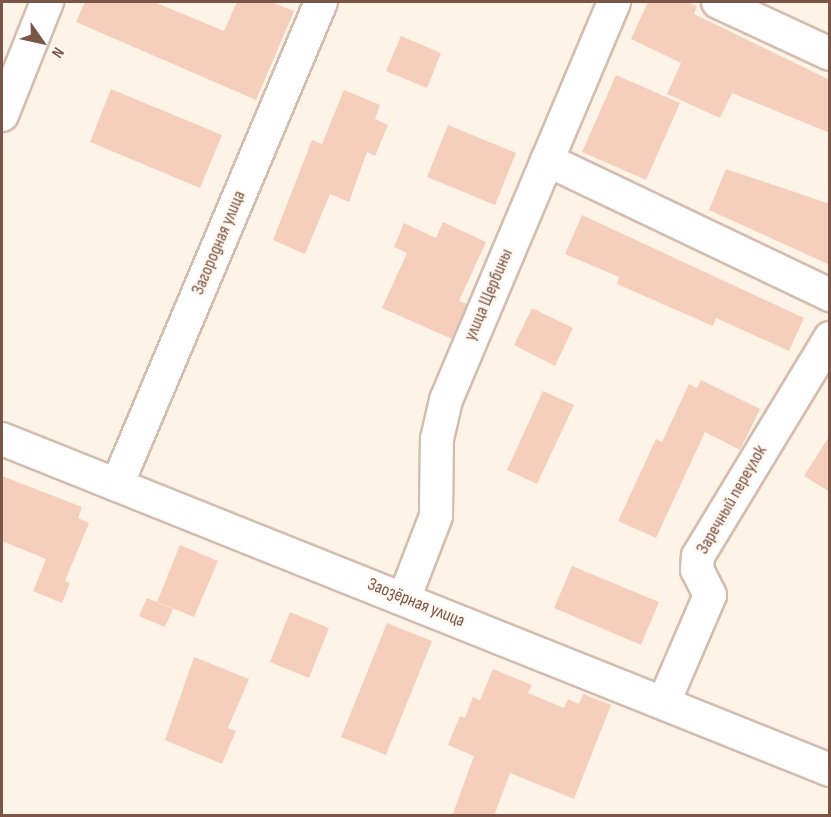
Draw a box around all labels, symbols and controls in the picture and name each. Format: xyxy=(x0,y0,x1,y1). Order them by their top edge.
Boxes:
north arrow xyxy=(12,12,72,72)
text: N xyxy=(47,43,68,61)
street label: Загородная улица xyxy=(187,188,251,298)
street label: улица Щербины xyxy=(460,246,518,344)
street label: Заречный переулок xyxy=(692,442,772,558)
street label: Заозёрная улица xyxy=(364,574,468,632)

